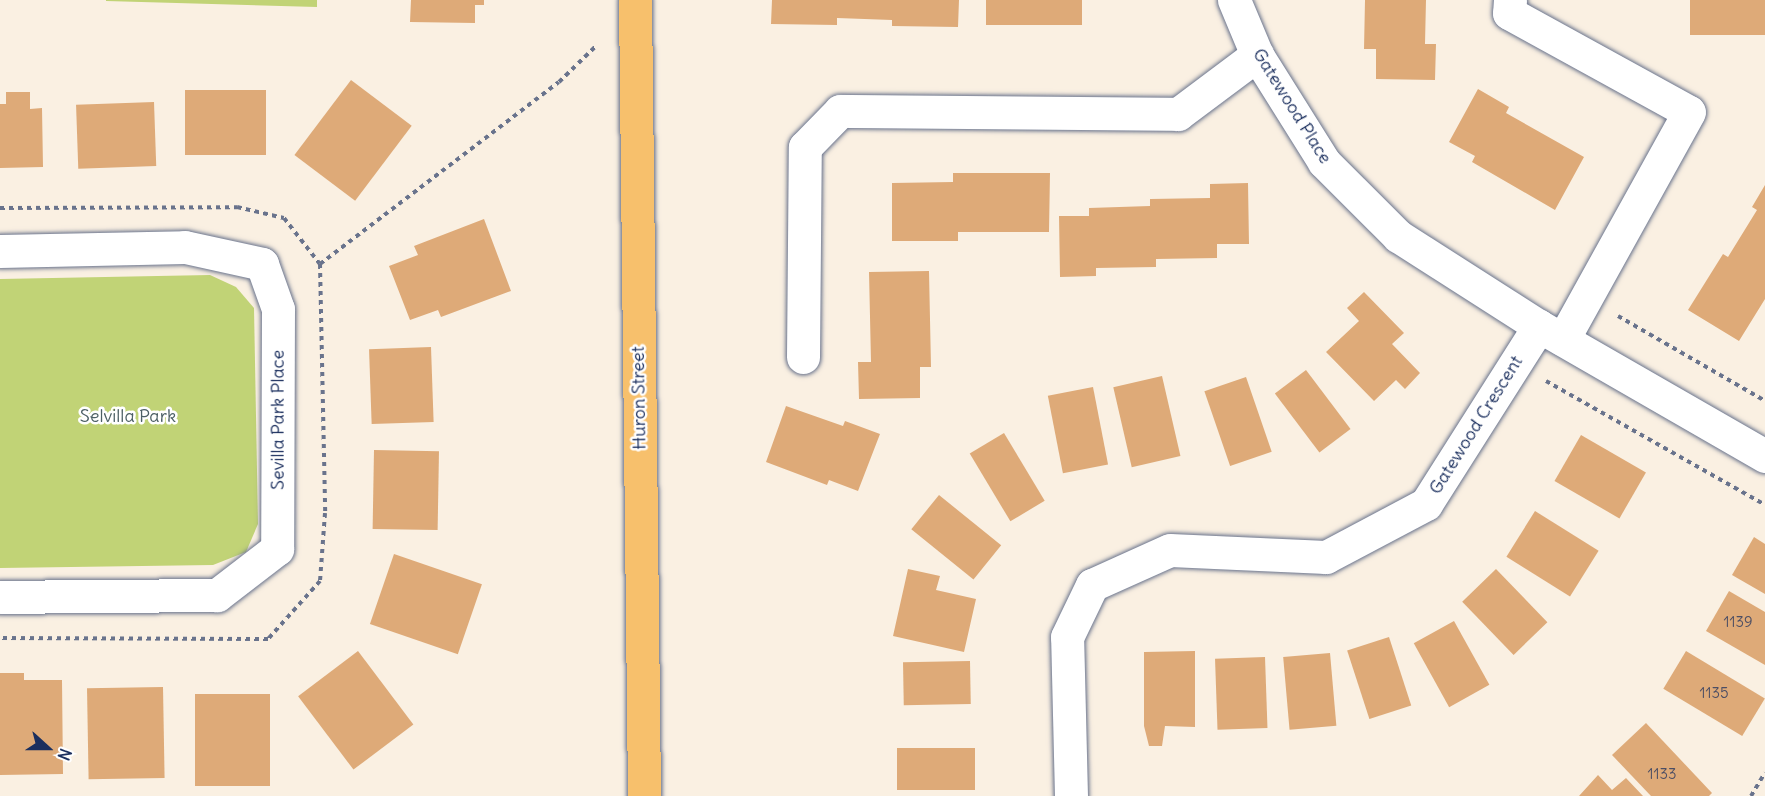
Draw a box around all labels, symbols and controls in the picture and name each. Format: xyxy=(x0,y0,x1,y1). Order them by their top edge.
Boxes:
street label: Gatewood Place xyxy=(1248,44,1336,168)
street label: Huron Street xyxy=(627,346,651,450)
street label: Sevilla Park Place xyxy=(267,350,289,490)
street label: Gatewood Crescent xyxy=(1425,352,1527,498)
park label: Selvilla Park xyxy=(80,405,176,427)
house number: 1139 xyxy=(1723,613,1753,631)
house number: 1135 xyxy=(1699,684,1729,702)
north arrow xyxy=(18,718,78,778)
text: N xyxy=(53,746,76,763)
house number: 1133 xyxy=(1648,765,1676,783)

